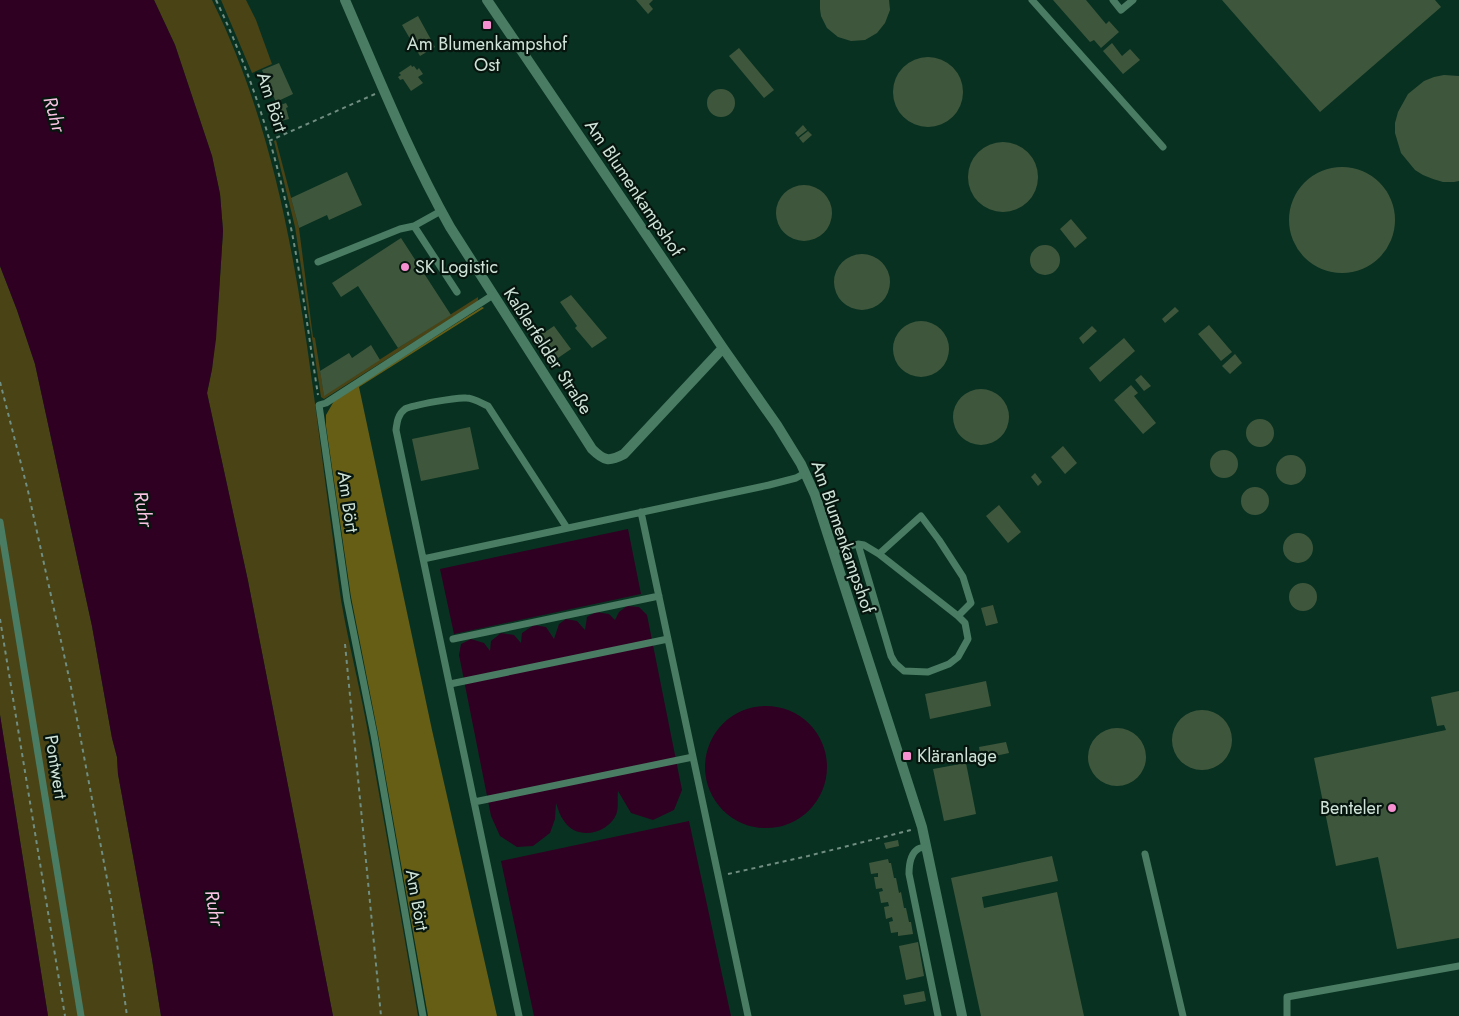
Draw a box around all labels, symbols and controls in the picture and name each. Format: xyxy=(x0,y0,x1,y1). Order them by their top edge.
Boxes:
marker: Am Blumenkampshof Ost xyxy=(481,19,493,31)
place label: Am Blumenkampshof Ost xyxy=(407,31,568,78)
street label: Am Bört xyxy=(250,69,294,136)
water label: Ruhr xyxy=(37,93,73,137)
street label: Am Blumenkampshof xyxy=(578,114,690,262)
place label: SK Logistic xyxy=(415,254,498,280)
marker: SK Logistic xyxy=(399,261,411,273)
street label: Kaßlerfelder Straße xyxy=(497,282,599,420)
street label: Am Blumenkampshof xyxy=(805,457,882,618)
street label: Am Bört xyxy=(331,470,365,535)
water label: Ruhr xyxy=(127,489,160,531)
street label: Pontwert xyxy=(38,733,74,802)
place label: Kläranlage xyxy=(917,743,997,769)
marker: Kläranlage xyxy=(901,750,913,762)
place label: Benteler xyxy=(1320,795,1383,821)
marker: Benteler xyxy=(1386,802,1398,814)
street label: Am Bört xyxy=(399,867,435,933)
water label: Ruhr xyxy=(198,888,231,930)

